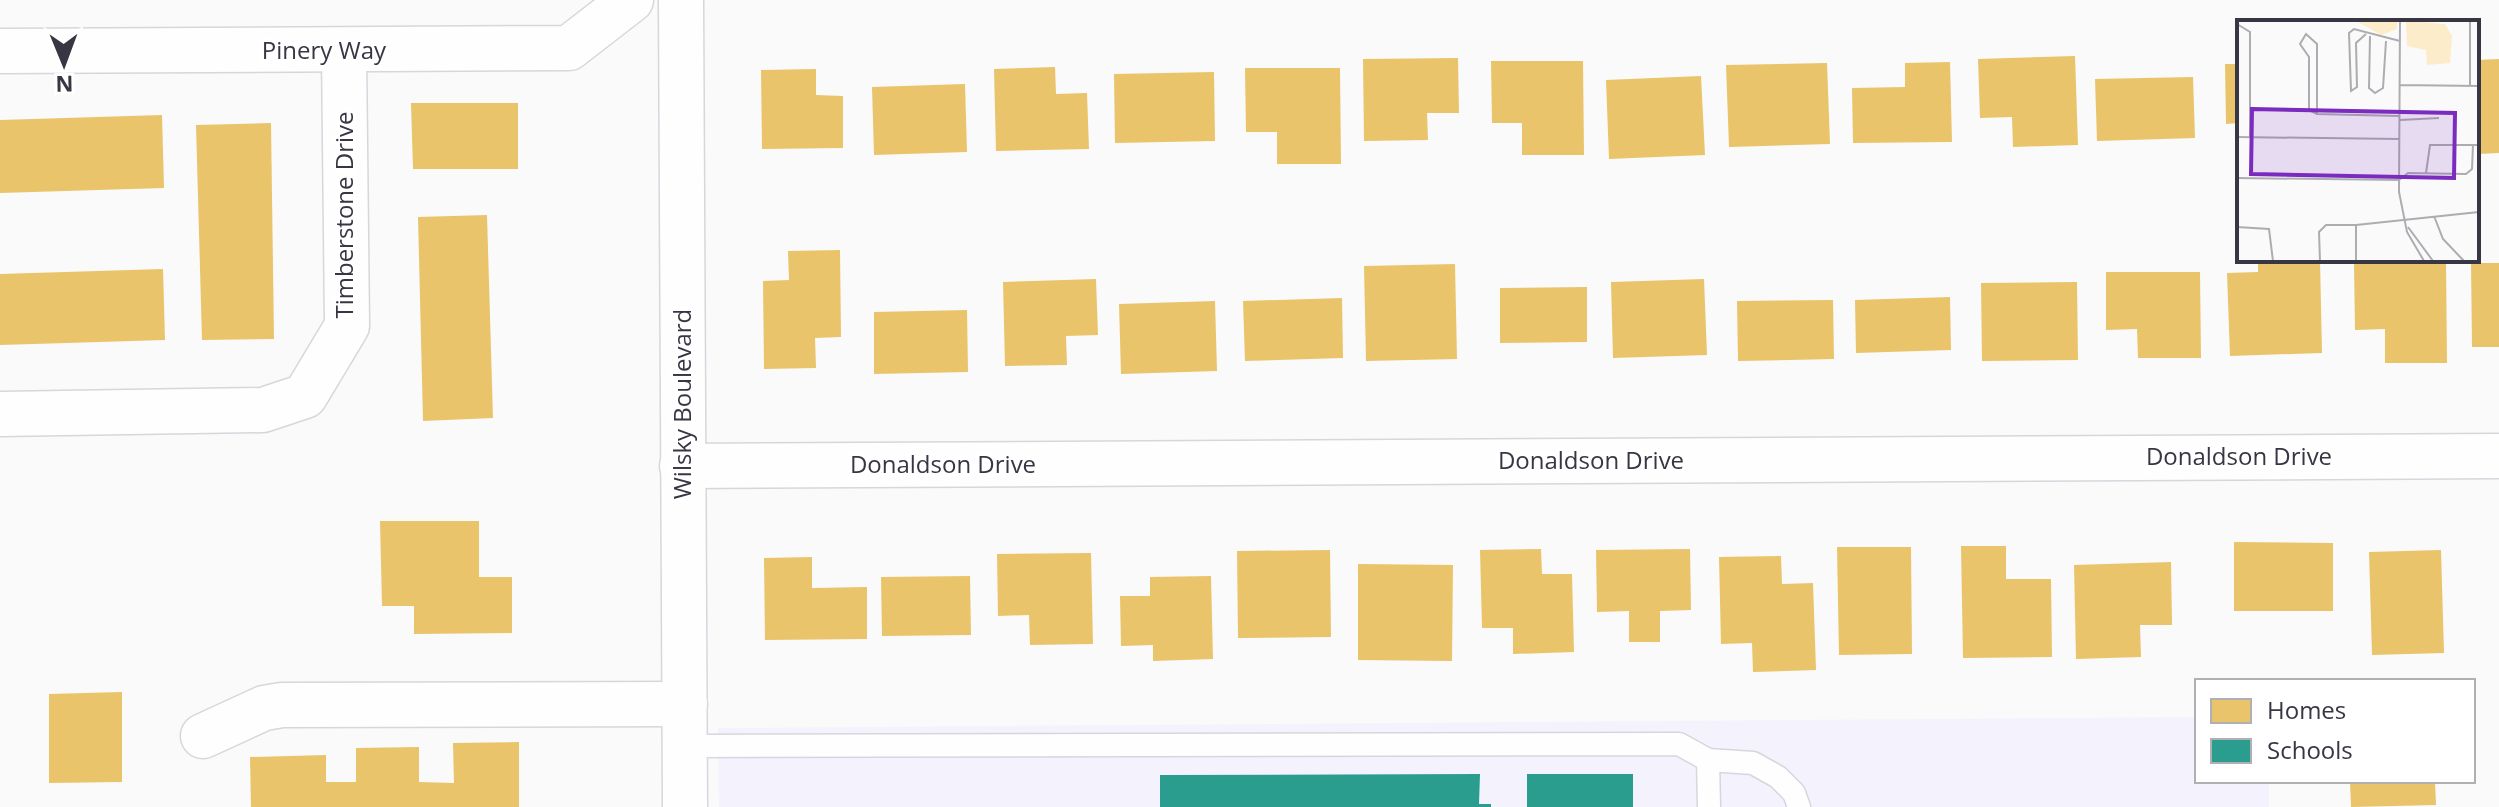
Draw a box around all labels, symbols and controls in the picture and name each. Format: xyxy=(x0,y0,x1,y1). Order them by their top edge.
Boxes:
inset map xyxy=(2237,20,2479,262)
north arrow xyxy=(24,24,104,104)
street label: Pinery Way xyxy=(262,33,387,66)
text: N xyxy=(55,70,74,100)
street label: Timberstone Drive xyxy=(327,111,360,319)
street label: Wilsky Boulevard xyxy=(665,309,698,499)
street label: Donaldson Drive xyxy=(2146,439,2332,472)
street label: Donaldson Drive xyxy=(1498,443,1684,476)
street label: Donaldson Drive xyxy=(850,447,1036,480)
legend xyxy=(2195,679,2475,783)
text: Homes xyxy=(2267,693,2346,726)
text: Schools xyxy=(2267,733,2353,766)

